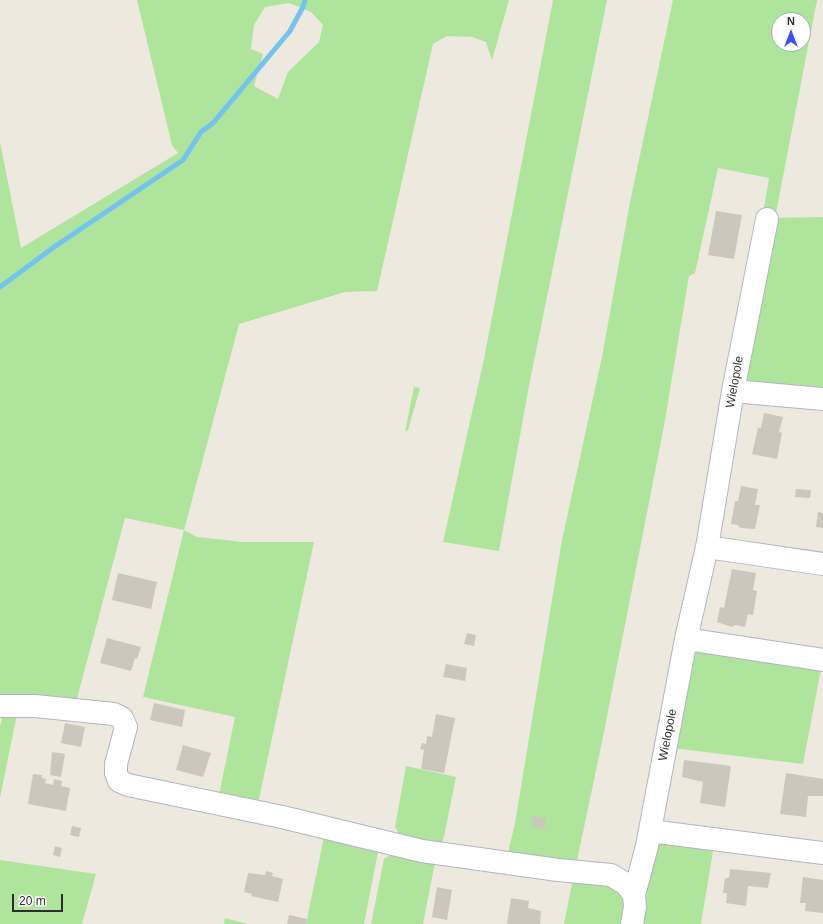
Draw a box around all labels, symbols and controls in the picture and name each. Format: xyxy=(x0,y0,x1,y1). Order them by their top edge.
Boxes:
north arrow xyxy=(771,12,811,52)
text: N xyxy=(787,15,795,27)
street label: Wielopole xyxy=(723,355,747,409)
street label: Wielopole xyxy=(656,708,680,762)
scale bar xyxy=(14,886,65,912)
text: 20 m xyxy=(19,894,46,908)

